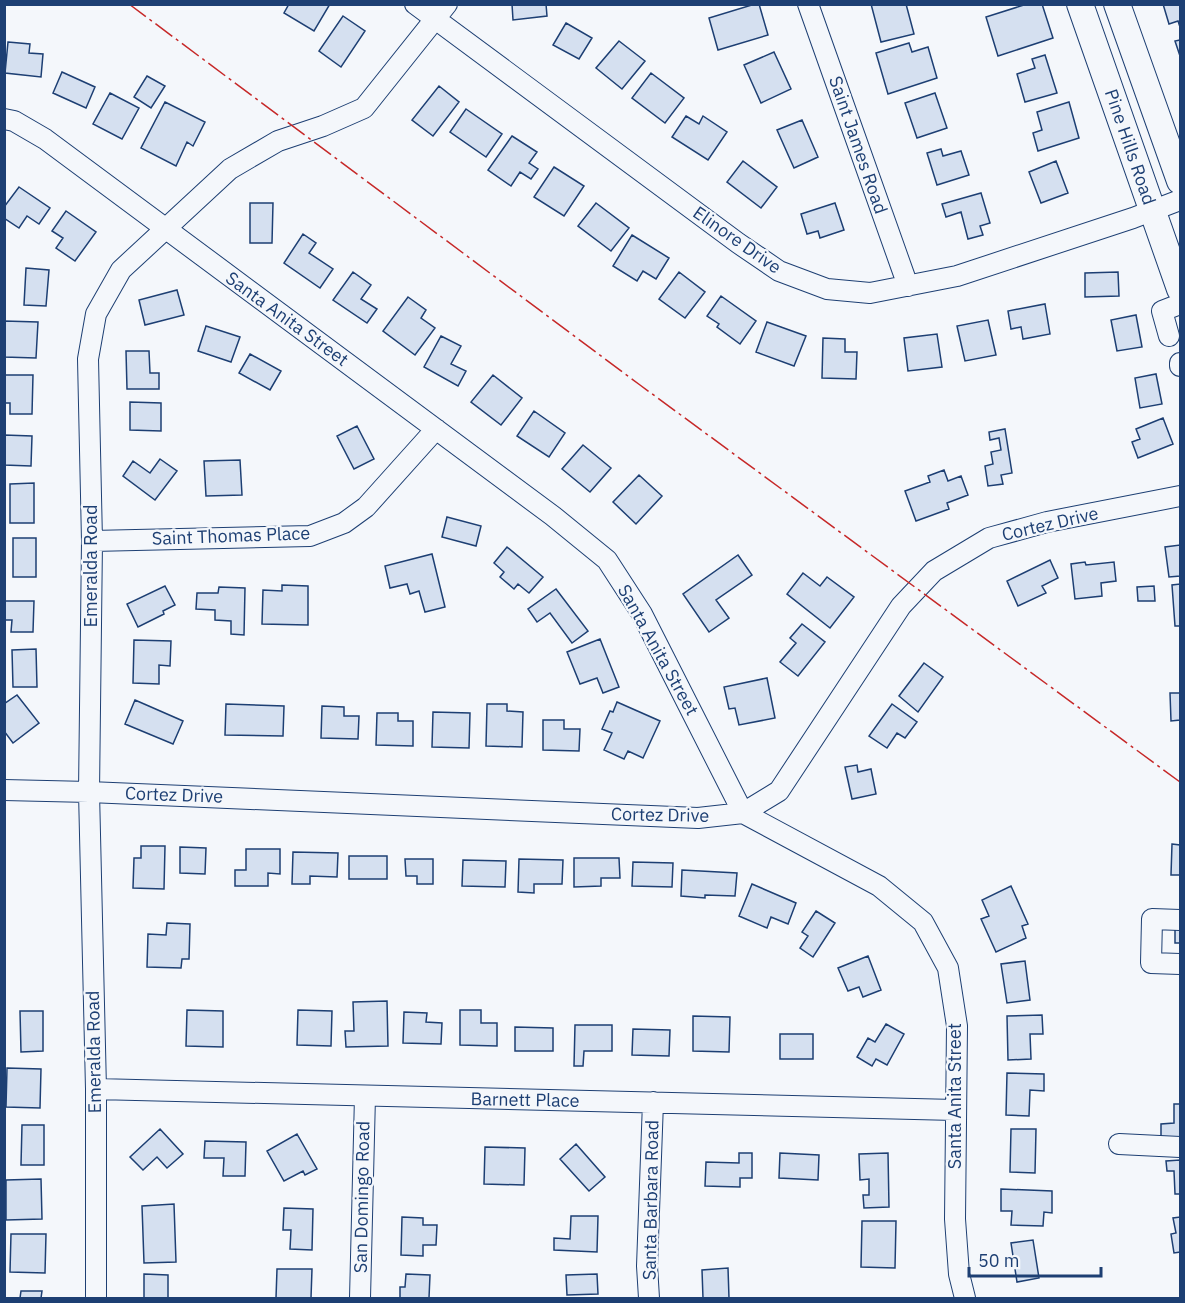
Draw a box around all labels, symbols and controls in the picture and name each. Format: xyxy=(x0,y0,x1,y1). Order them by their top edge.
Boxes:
street label: Saint James Road xyxy=(824,73,893,217)
street label: Pine Hills Road xyxy=(1100,86,1161,208)
street label: Elinore Drive xyxy=(689,201,786,279)
street label: Santa Anita Street xyxy=(221,266,353,371)
street label: Cortez Drive xyxy=(999,501,1101,546)
street label: Emeralda Road xyxy=(79,505,102,627)
street label: Saint Thomas Place xyxy=(151,521,311,550)
street label: Santa Anita Street xyxy=(613,580,704,719)
street label: Cortez Drive xyxy=(124,781,224,808)
street label: Cortez Drive xyxy=(611,802,709,827)
street label: Emeralda Road xyxy=(81,990,106,1114)
street label: Santa Anita Street xyxy=(943,1023,966,1169)
street label: Barnett Place xyxy=(470,1087,580,1112)
street label: Santa Barbara Road xyxy=(638,1120,663,1280)
street label: San Domingo Road xyxy=(349,1121,374,1273)
scale bar xyxy=(969,1240,1101,1278)
text: 50 m xyxy=(978,1249,1020,1272)

